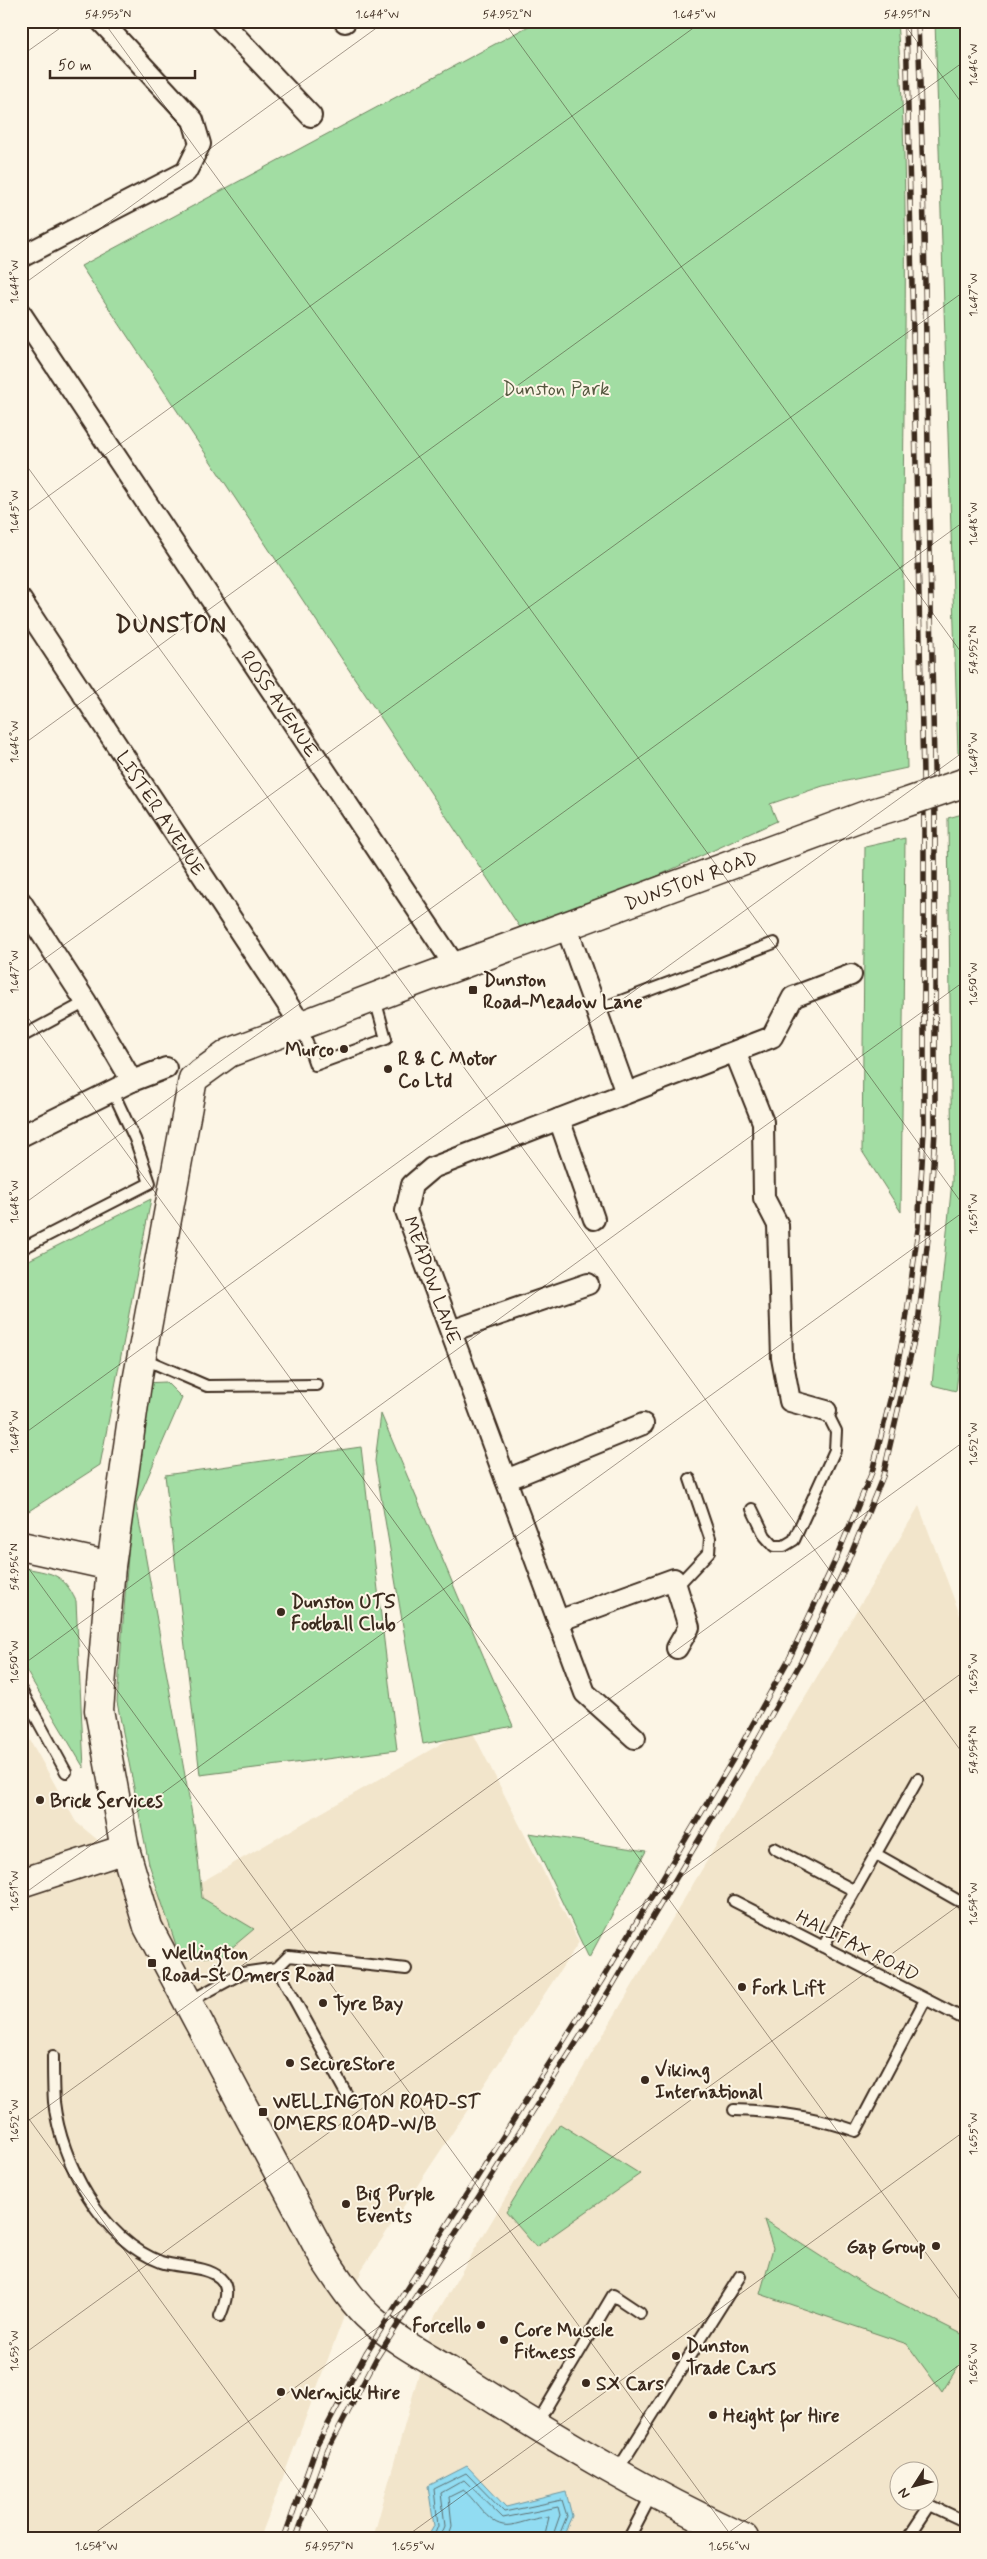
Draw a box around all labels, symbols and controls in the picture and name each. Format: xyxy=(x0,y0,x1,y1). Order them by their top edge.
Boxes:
text: 54.953°N xyxy=(85,7,131,23)
text: 1.644°W xyxy=(355,7,399,23)
text: 54.952°N xyxy=(483,7,531,23)
text: 1.645°W xyxy=(672,7,716,23)
text: 54.951°N xyxy=(884,7,930,23)
text: 1.646°W xyxy=(966,44,982,86)
scale bar xyxy=(50,48,195,80)
text: 50 m xyxy=(58,56,92,76)
text: 1.644°W xyxy=(7,260,23,304)
text: 1.647°W xyxy=(966,273,982,317)
park label: Dunston Park xyxy=(502,377,610,402)
text: 1.645°W xyxy=(7,490,23,534)
text: 1.648°W xyxy=(966,502,982,546)
district label: DUNSTON xyxy=(115,610,227,641)
text: 54.952°N xyxy=(966,626,982,674)
street label: ROSS AVENUE xyxy=(234,646,324,763)
text: 1.646°W xyxy=(7,721,23,763)
text: 1.649°W xyxy=(966,732,982,775)
street label: LISTER AVENUE xyxy=(110,746,210,881)
street label: DUNSTON ROAD xyxy=(621,845,761,917)
text: 1.647°W xyxy=(7,950,23,994)
text: 1.650°W xyxy=(966,962,982,1005)
place label: Dunston Road-Meadow Lane xyxy=(483,968,643,1015)
marker: Dunston Road-Meadow Lane xyxy=(467,984,479,996)
place label: Murco xyxy=(285,1038,334,1063)
marker: Murco xyxy=(338,1043,350,1055)
place label: R & C Motor Co Ltd xyxy=(398,1047,497,1094)
marker: R & C Motor Co Ltd xyxy=(382,1063,394,1075)
text: 1.648°W xyxy=(7,1180,23,1224)
text: 1.651°W xyxy=(966,1194,982,1234)
street label: MEADOW LANE xyxy=(397,1213,466,1348)
text: 1.649°W xyxy=(7,1410,23,1453)
text: 1.652°W xyxy=(966,1422,982,1465)
text: 54.956°N xyxy=(7,1543,23,1591)
place label: Dunston UTS Football Club xyxy=(291,1590,396,1637)
marker: Dunston UTS Football Club xyxy=(275,1606,287,1618)
text: 1.650°W xyxy=(7,1640,23,1683)
text: 1.653°W xyxy=(966,1654,982,1694)
text: 54.954°N xyxy=(966,1726,982,1774)
place label: Brick Services xyxy=(50,1789,163,1814)
marker: Brick Services xyxy=(34,1794,46,1806)
text: 1.651°W xyxy=(7,1871,23,1911)
text: 1.654°W xyxy=(966,1883,982,1925)
street label: HALIFAX ROAD xyxy=(792,1905,923,1988)
place label: Wellington Road-St Omers Road xyxy=(161,1941,334,1988)
marker: Wellington Road-St Omers Road xyxy=(146,1957,158,1969)
place label: Fork Lift xyxy=(752,1976,826,2001)
marker: Fork Lift xyxy=(736,1981,748,1993)
place label: Tyre Bay xyxy=(333,1992,404,2017)
marker: Tyre Bay xyxy=(317,1997,329,2009)
place label: SecureStore xyxy=(300,2052,395,2077)
marker: SecureStore xyxy=(284,2057,296,2069)
place label: Viking International xyxy=(655,2058,763,2105)
marker: Viking International xyxy=(639,2074,651,2086)
place label: WELLINGTON ROAD-ST OMERS ROAD-W/B xyxy=(272,2090,481,2137)
text: 1.652°W xyxy=(7,2099,23,2142)
marker: WELLINGTON ROAD-ST OMERS ROAD-W/B xyxy=(257,2106,269,2118)
text: 1.655°W xyxy=(966,2113,982,2155)
place label: Big Purple Events xyxy=(356,2182,435,2229)
marker: Big Purple Events xyxy=(340,2198,352,2210)
place label: Gap Group xyxy=(847,2235,926,2260)
marker: Gap Group xyxy=(930,2240,942,2252)
place label: Forcello xyxy=(412,2314,471,2339)
place label: Core Muscle Fitness xyxy=(514,2318,614,2365)
marker: Forcello xyxy=(475,2319,487,2331)
text: 1.653°W xyxy=(7,2331,23,2371)
marker: Core Muscle Fitness xyxy=(498,2334,510,2346)
place label: Dunston Trade Cars xyxy=(686,2334,777,2381)
text: 1.656°W xyxy=(966,2343,982,2385)
marker: Dunston Trade Cars xyxy=(670,2350,682,2362)
place label: SX Cars xyxy=(596,2372,665,2397)
marker: SX Cars xyxy=(580,2377,592,2389)
place label: Wernick Hire xyxy=(290,2381,400,2406)
marker: Wernick Hire xyxy=(275,2386,287,2398)
place label: Height for Hire xyxy=(723,2404,840,2432)
marker: Height for Hire xyxy=(707,2409,719,2421)
north arrow xyxy=(890,2462,940,2512)
text: N xyxy=(894,2484,914,2502)
text: 1.654°W xyxy=(75,2539,117,2555)
text: 54.957°N xyxy=(305,2539,353,2555)
text: 1.655°W xyxy=(392,2539,434,2555)
text: 1.656°W xyxy=(708,2539,750,2555)

